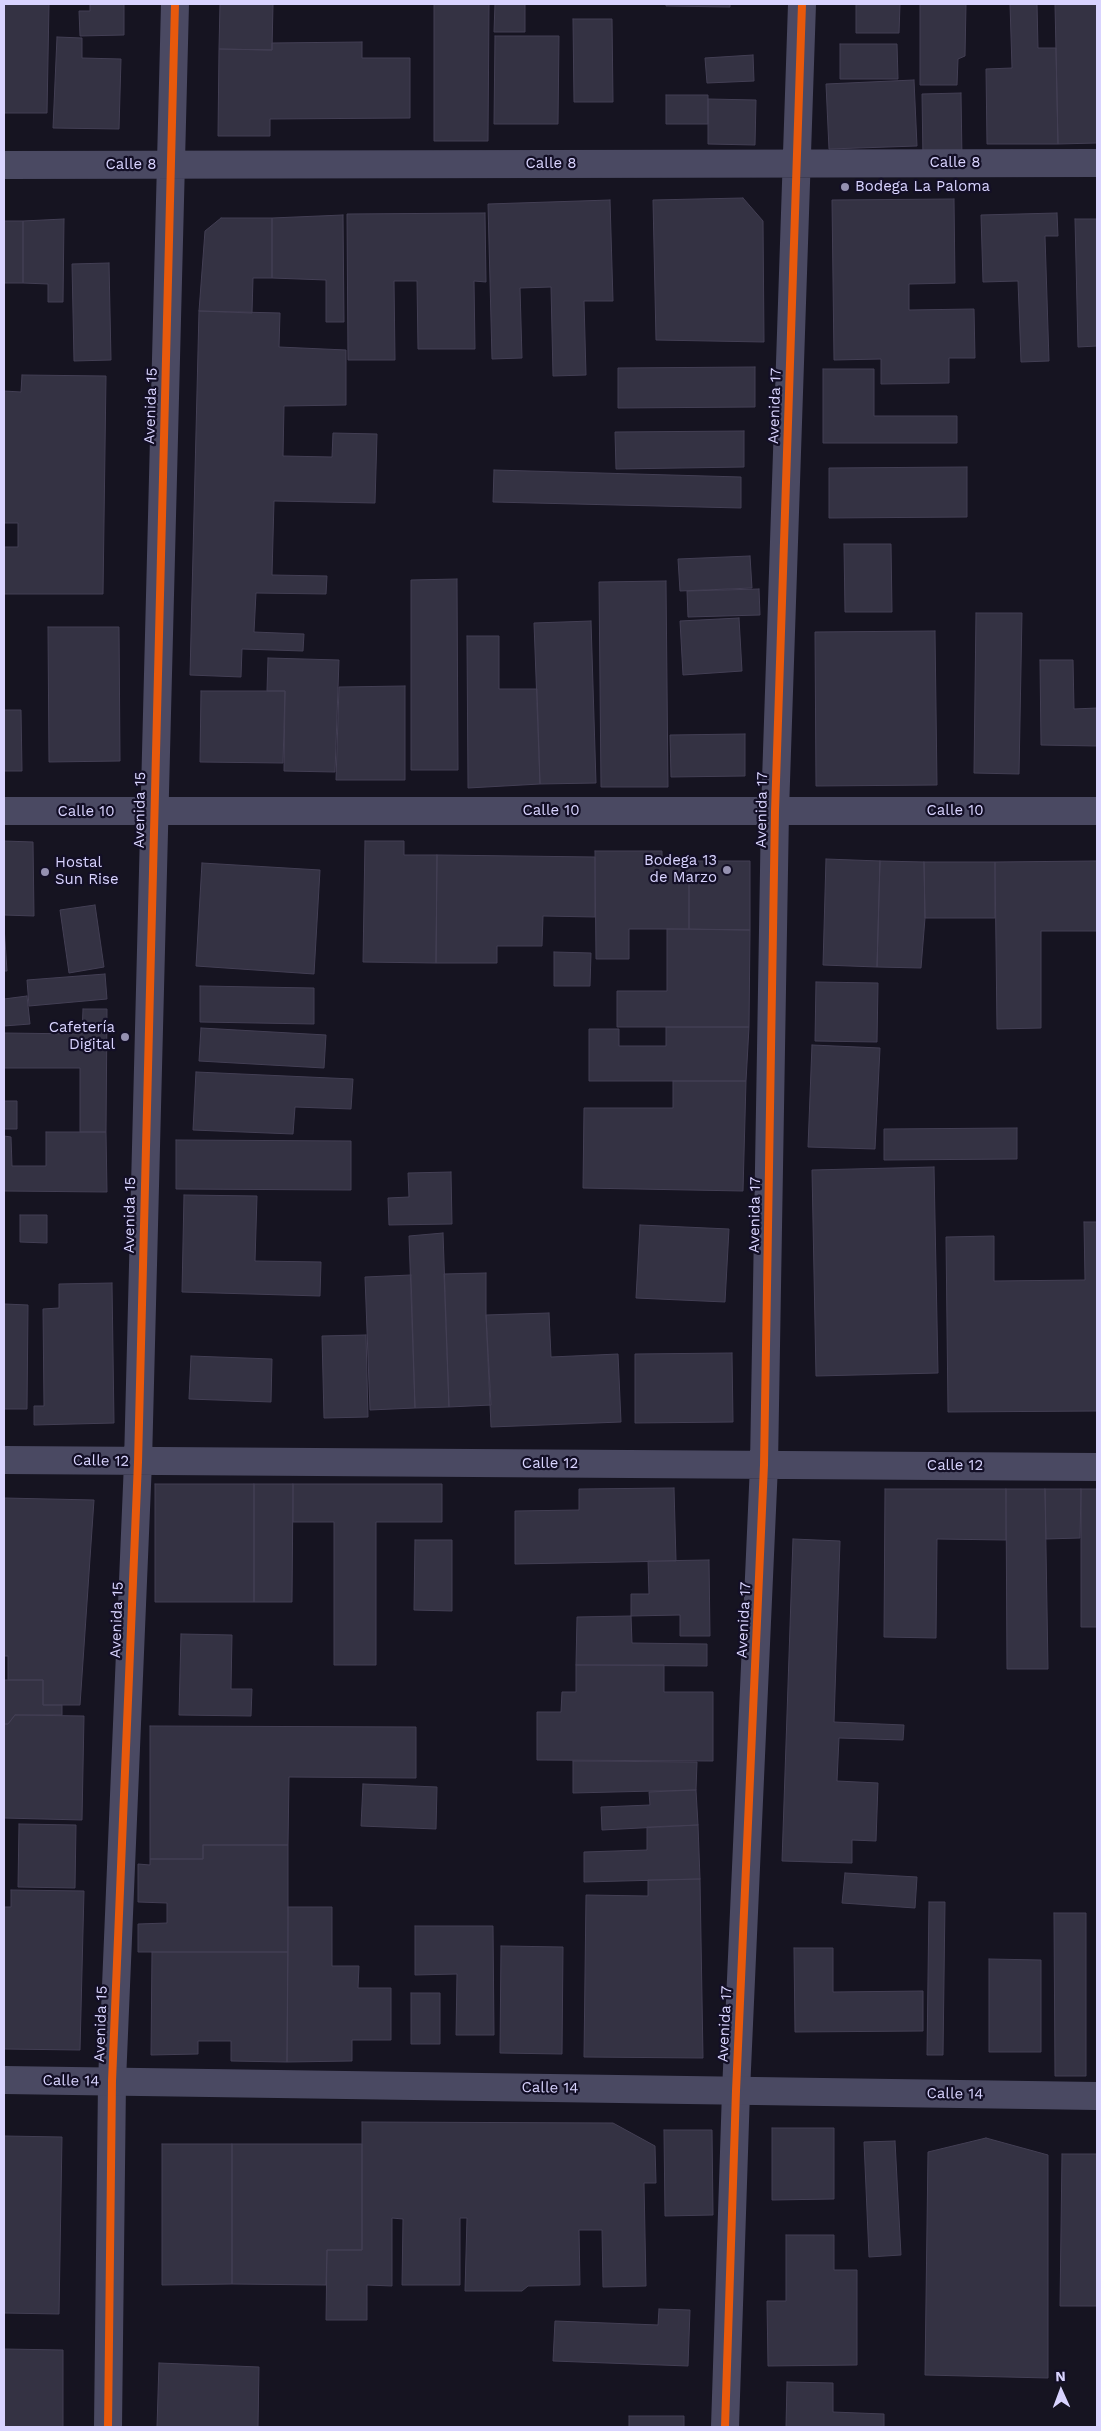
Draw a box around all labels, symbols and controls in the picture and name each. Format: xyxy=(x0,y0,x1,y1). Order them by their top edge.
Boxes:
street label: Calle 8 xyxy=(930,154,980,172)
street label: Calle 8 xyxy=(526,155,576,173)
street label: Calle 8 xyxy=(106,156,156,174)
place label: Bodega La Paloma xyxy=(855,178,990,196)
marker: Bodega La Paloma xyxy=(839,181,851,193)
street label: Avenida 15 xyxy=(141,367,161,445)
street label: Avenida 17 xyxy=(765,368,785,444)
street label: Avenida 15 xyxy=(130,771,150,849)
street label: Avenida 17 xyxy=(752,772,772,848)
street label: Calle 10 xyxy=(523,802,579,820)
street label: Calle 10 xyxy=(927,802,983,820)
street label: Calle 10 xyxy=(58,803,114,821)
place label: Bodega 13 de Marzo xyxy=(644,852,717,887)
place label: Hostal Sun Rise xyxy=(55,854,119,889)
marker: Bodega 13 de Marzo xyxy=(721,864,733,876)
marker: Hostal Sun Rise xyxy=(39,866,51,878)
place label: Cafetería Digital xyxy=(49,1019,115,1054)
marker: Cafetería Digital xyxy=(119,1031,131,1043)
street label: Avenida 15 xyxy=(120,1176,140,1254)
street label: Avenida 17 xyxy=(745,1177,765,1253)
street label: Calle 12 xyxy=(73,1452,129,1470)
street label: Calle 12 xyxy=(522,1455,578,1473)
street label: Calle 12 xyxy=(927,1457,983,1475)
street label: Avenida 15 xyxy=(107,1581,127,1659)
street label: Avenida 17 xyxy=(733,1581,755,1659)
street label: Avenida 15 xyxy=(91,1985,111,2063)
street label: Avenida 17 xyxy=(714,1985,736,2063)
street label: Calle 14 xyxy=(42,2072,100,2090)
street label: Calle 14 xyxy=(521,2079,579,2097)
street label: Calle 14 xyxy=(926,2085,984,2103)
north arrow xyxy=(1036,2366,1086,2416)
text: N xyxy=(1055,2368,1066,2384)

